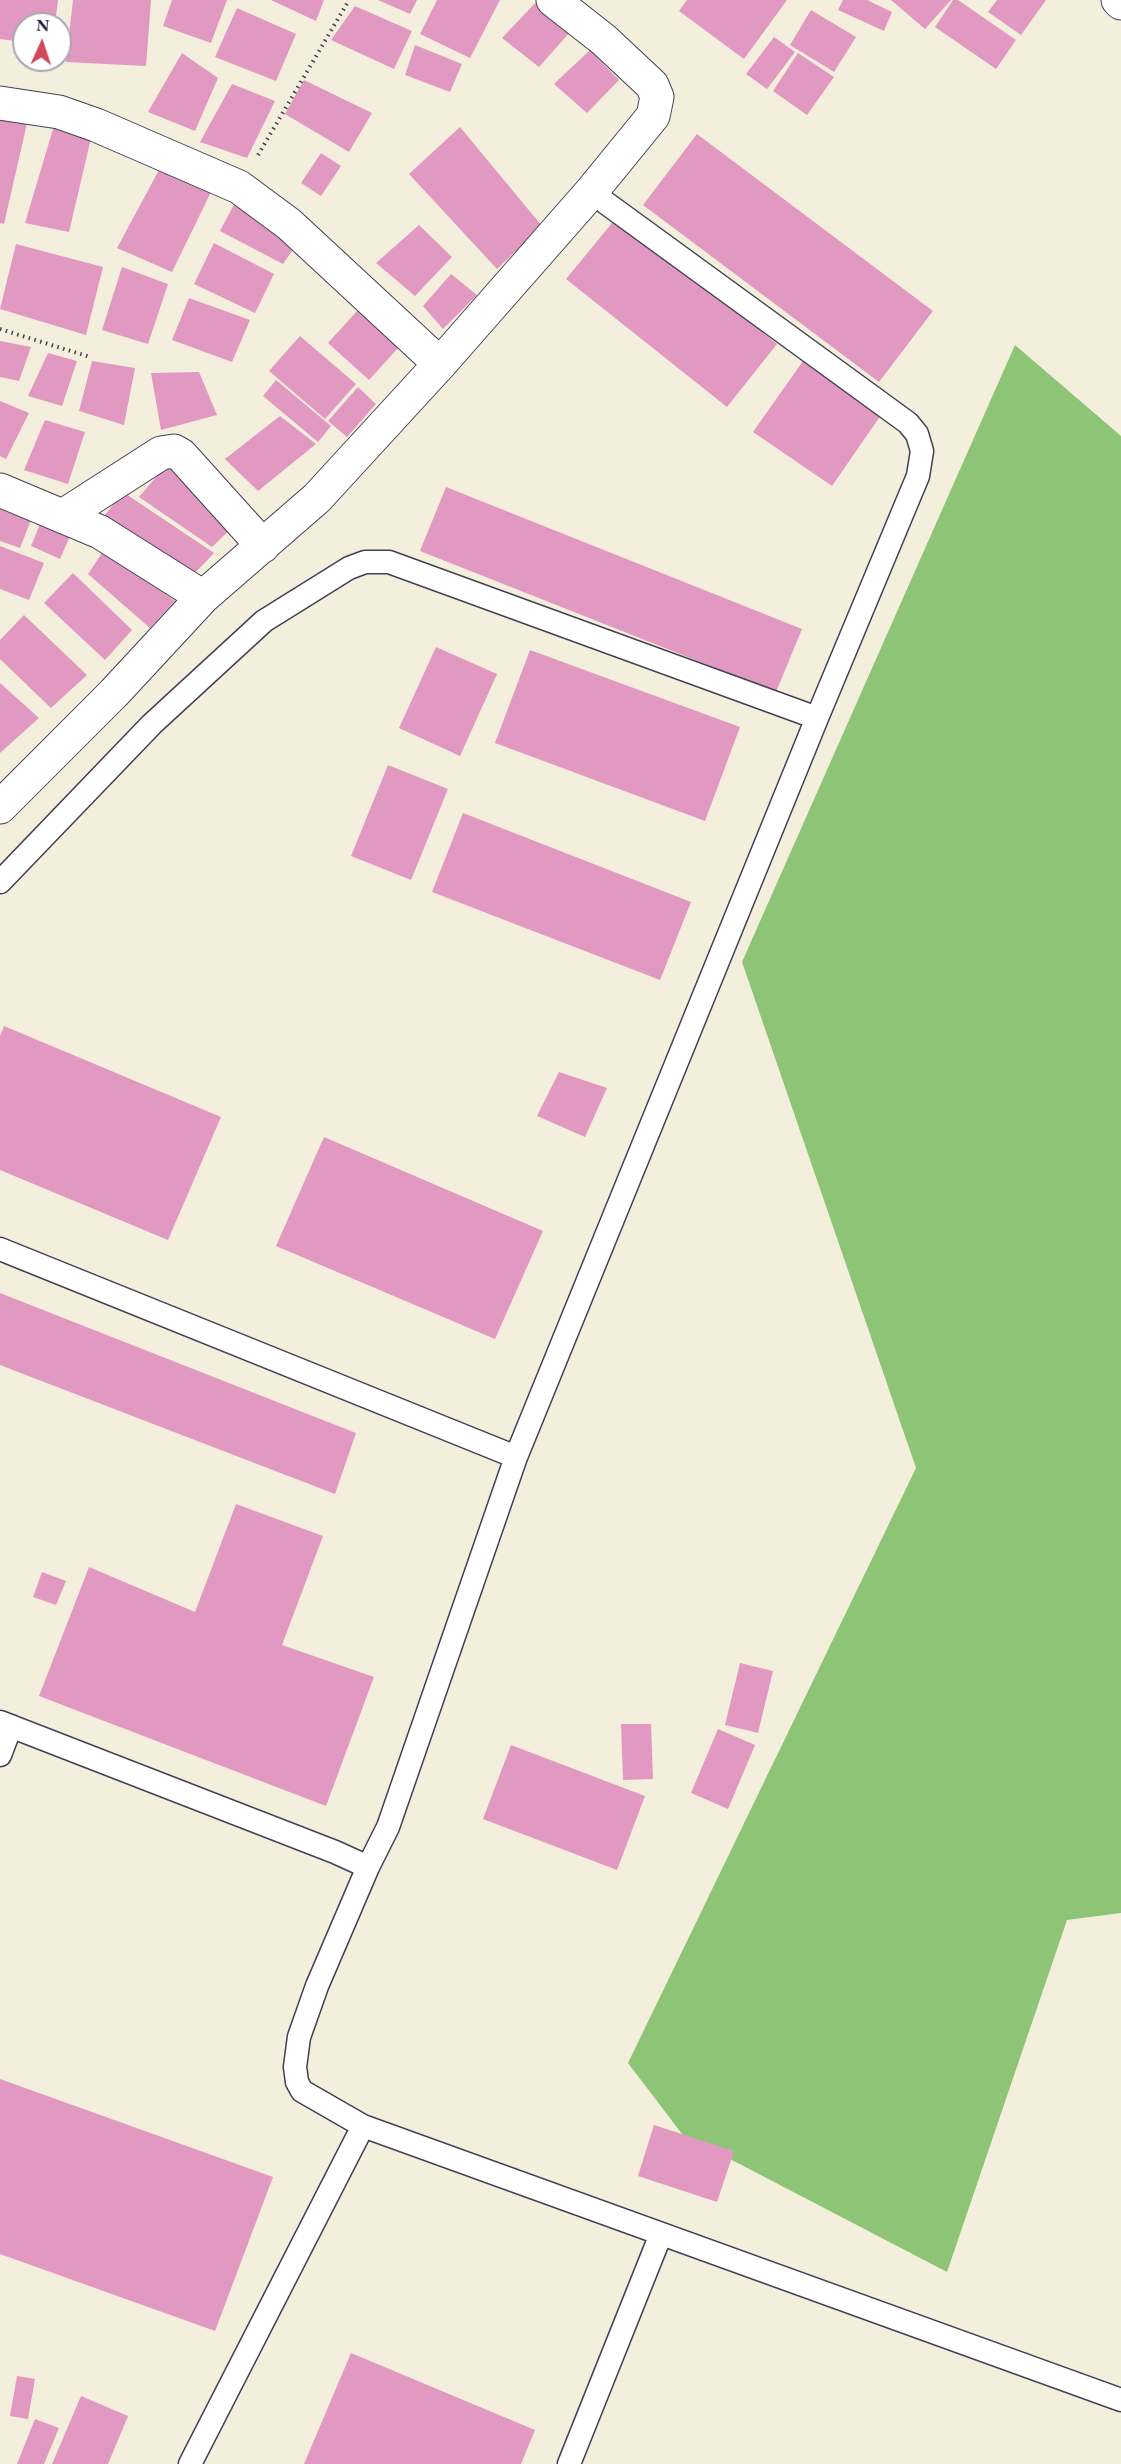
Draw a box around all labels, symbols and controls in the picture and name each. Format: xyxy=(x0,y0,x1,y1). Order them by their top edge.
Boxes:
north arrow xyxy=(12,12,72,72)
text: N xyxy=(36,15,50,36)

